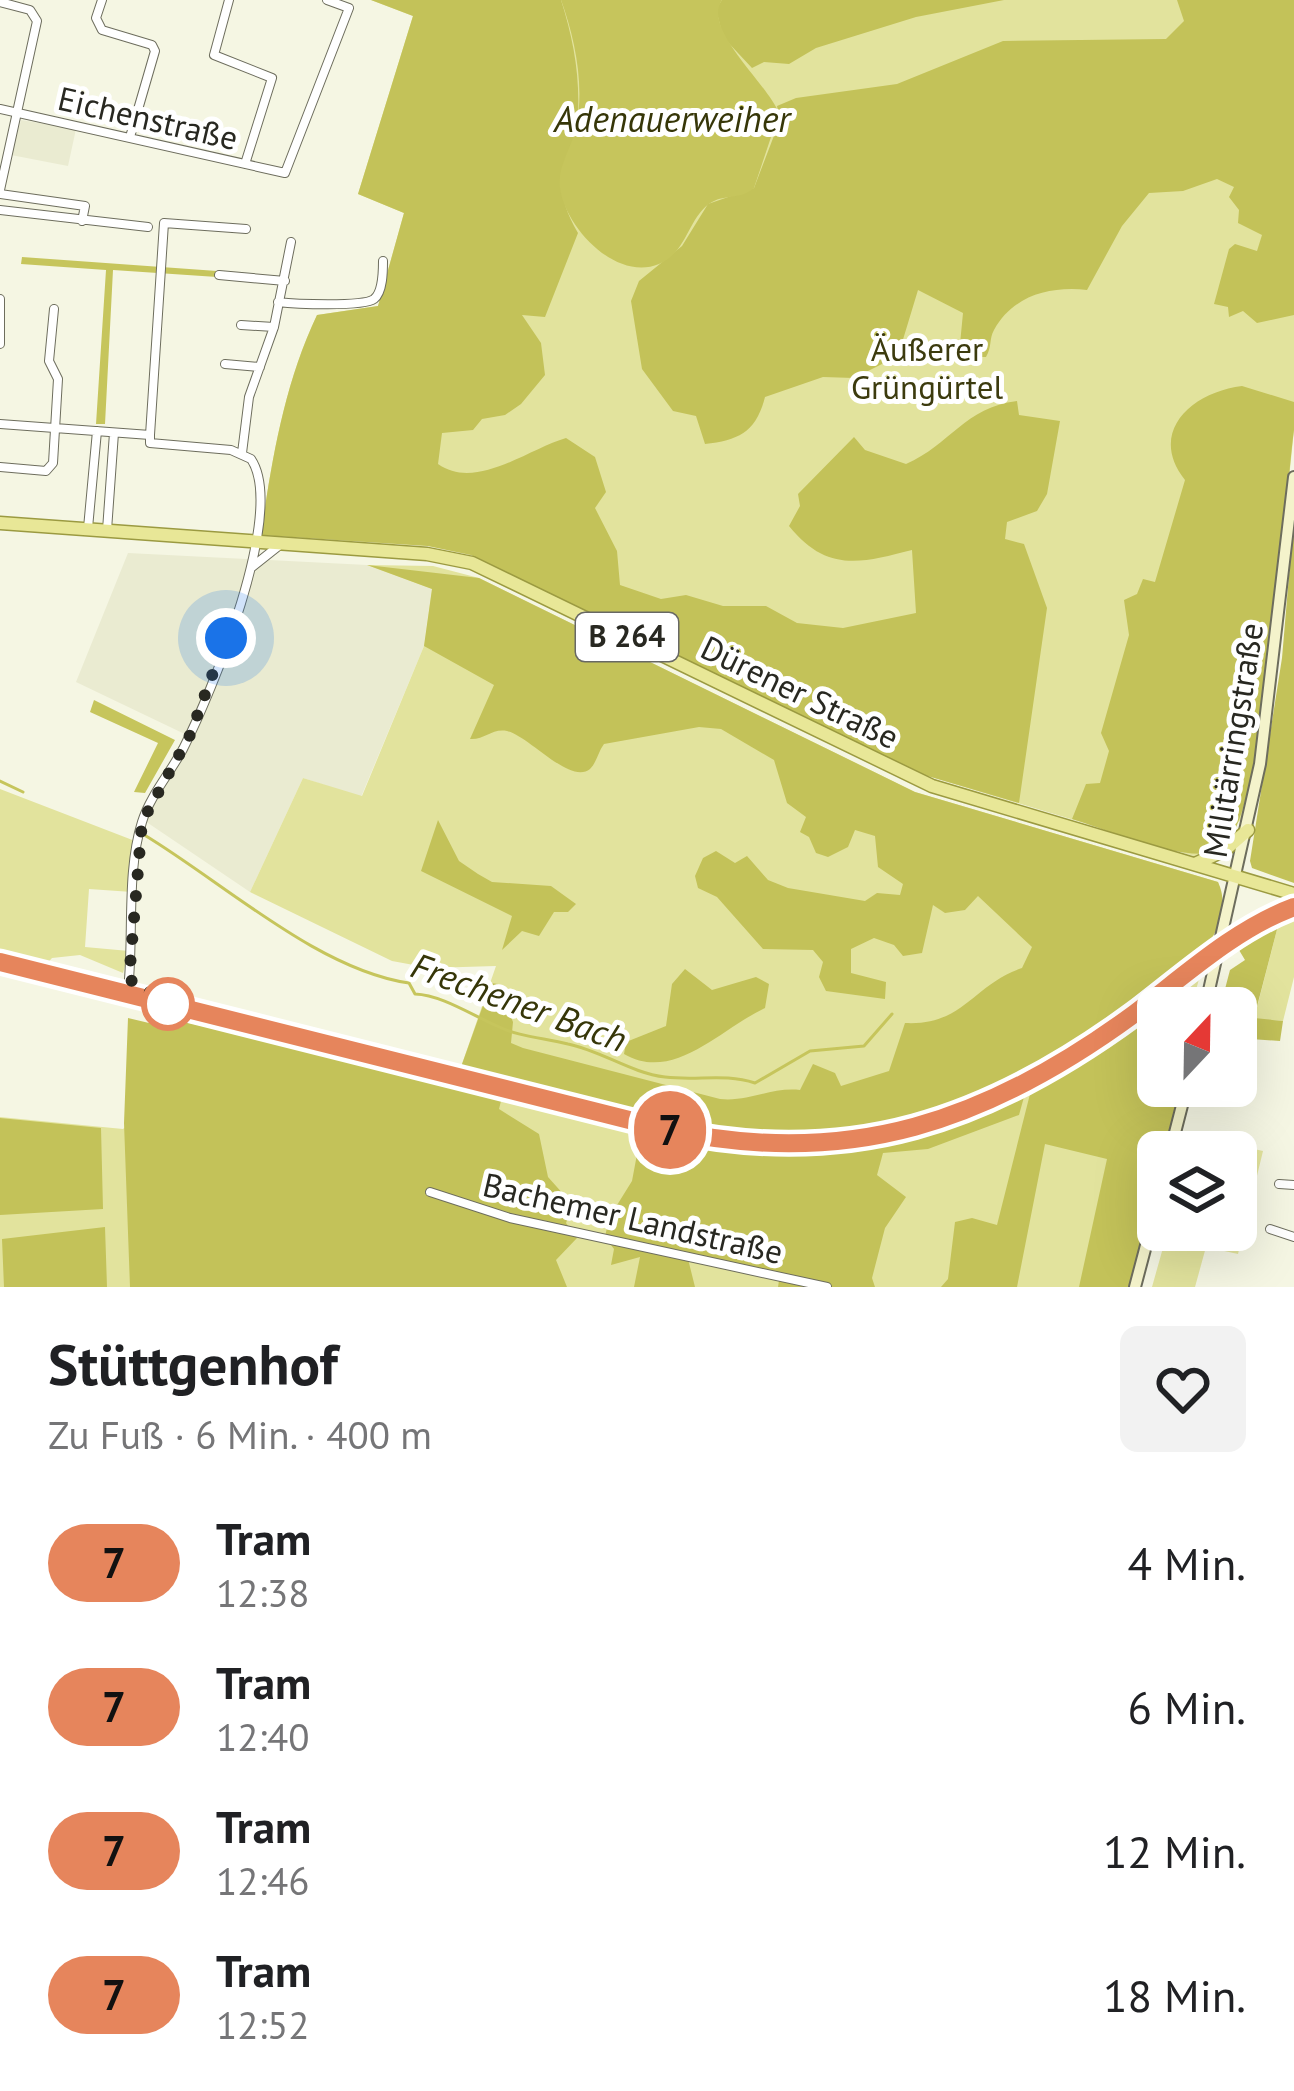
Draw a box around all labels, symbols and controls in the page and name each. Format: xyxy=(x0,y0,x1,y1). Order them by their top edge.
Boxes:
street label: Eichenstraße xyxy=(54,76,242,159)
water label: Adenauerweiher xyxy=(552,95,792,142)
park label: Äußerer Grüngürtel xyxy=(851,327,1003,408)
your location xyxy=(196,608,256,668)
road number: B 264 xyxy=(576,613,678,661)
street label: Militärringstraße xyxy=(1193,620,1272,860)
street label: Dürener Straße xyxy=(694,625,906,758)
water label: Frechener Bach xyxy=(405,941,633,1062)
unlabelled marker xyxy=(143,979,193,1029)
north arrow xyxy=(1137,987,1257,1107)
map controls xyxy=(1137,987,1257,1251)
line badge: 7 xyxy=(631,1091,709,1169)
text: 7 xyxy=(658,1102,682,1157)
button: layers xyxy=(1137,1131,1257,1251)
street label: Bachemer Landstraße xyxy=(479,1162,787,1273)
button: heart xyxy=(1120,1326,1246,1452)
text: Stüttgenhof xyxy=(48,1327,338,1401)
text: Zu Fuß · 6 Min. · 400 m xyxy=(48,1409,432,1460)
text: Tram xyxy=(216,1509,311,1567)
text: 4 Min. xyxy=(1128,1534,1246,1592)
text: 7 xyxy=(102,1535,126,1590)
text: 12:38 xyxy=(216,1567,310,1618)
text: Tram xyxy=(216,1653,311,1711)
text: 6 Min. xyxy=(1128,1678,1246,1736)
text: 7 xyxy=(102,1679,126,1734)
text: 12:40 xyxy=(216,1711,310,1762)
text: Tram xyxy=(216,1797,311,1855)
text: 12 Min. xyxy=(1103,1822,1246,1880)
text: 7 xyxy=(102,1823,126,1878)
text: 12:46 xyxy=(216,1855,310,1906)
text: Tram xyxy=(216,1941,311,1999)
text: 18 Min. xyxy=(1103,1966,1246,2024)
text: 7 xyxy=(102,1967,126,2022)
text: 12:52 xyxy=(216,1999,310,2050)

